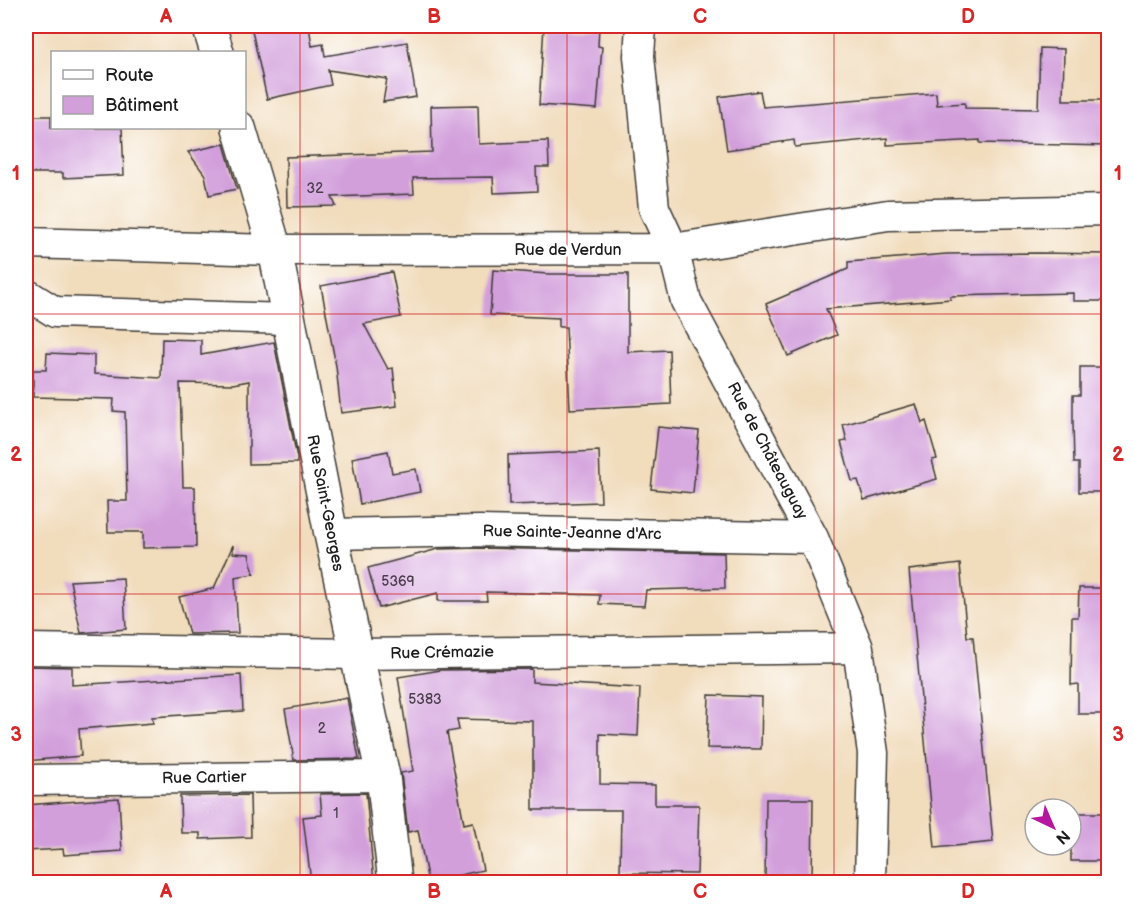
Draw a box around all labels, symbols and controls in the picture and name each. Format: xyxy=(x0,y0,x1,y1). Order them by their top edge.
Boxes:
text: A xyxy=(159,5,173,29)
text: B xyxy=(427,5,441,29)
text: C xyxy=(693,5,707,29)
text: D xyxy=(961,5,975,29)
legend xyxy=(51,51,246,129)
text: Route xyxy=(105,65,154,86)
text: Bâtiment xyxy=(105,95,179,116)
text: 1 xyxy=(12,162,20,186)
text: 1 xyxy=(1114,162,1122,186)
house number: 32 xyxy=(307,180,324,197)
street label: Rue de Verdun xyxy=(514,241,622,260)
street label: Rue de Châteauguay xyxy=(723,379,812,524)
street label: Rue Saint-Georges xyxy=(302,433,348,573)
text: 2 xyxy=(10,443,22,467)
text: 2 xyxy=(1112,443,1124,467)
street label: Rue Sainte-Jeanne d'Arc xyxy=(482,522,662,544)
house number: 5369 xyxy=(381,573,415,590)
street label: Rue Crémazie xyxy=(390,643,495,663)
house number: 5383 xyxy=(408,691,442,708)
house number: 2 xyxy=(318,720,327,737)
text: 3 xyxy=(10,723,22,747)
text: 3 xyxy=(1112,723,1124,747)
street label: Rue Cartier xyxy=(162,768,247,788)
north arrow xyxy=(1023,797,1083,857)
house number: 1 xyxy=(333,805,339,822)
text: N xyxy=(1051,826,1073,848)
text: A xyxy=(159,880,173,904)
text: B xyxy=(427,880,441,904)
text: C xyxy=(693,880,707,904)
text: D xyxy=(961,880,975,904)

